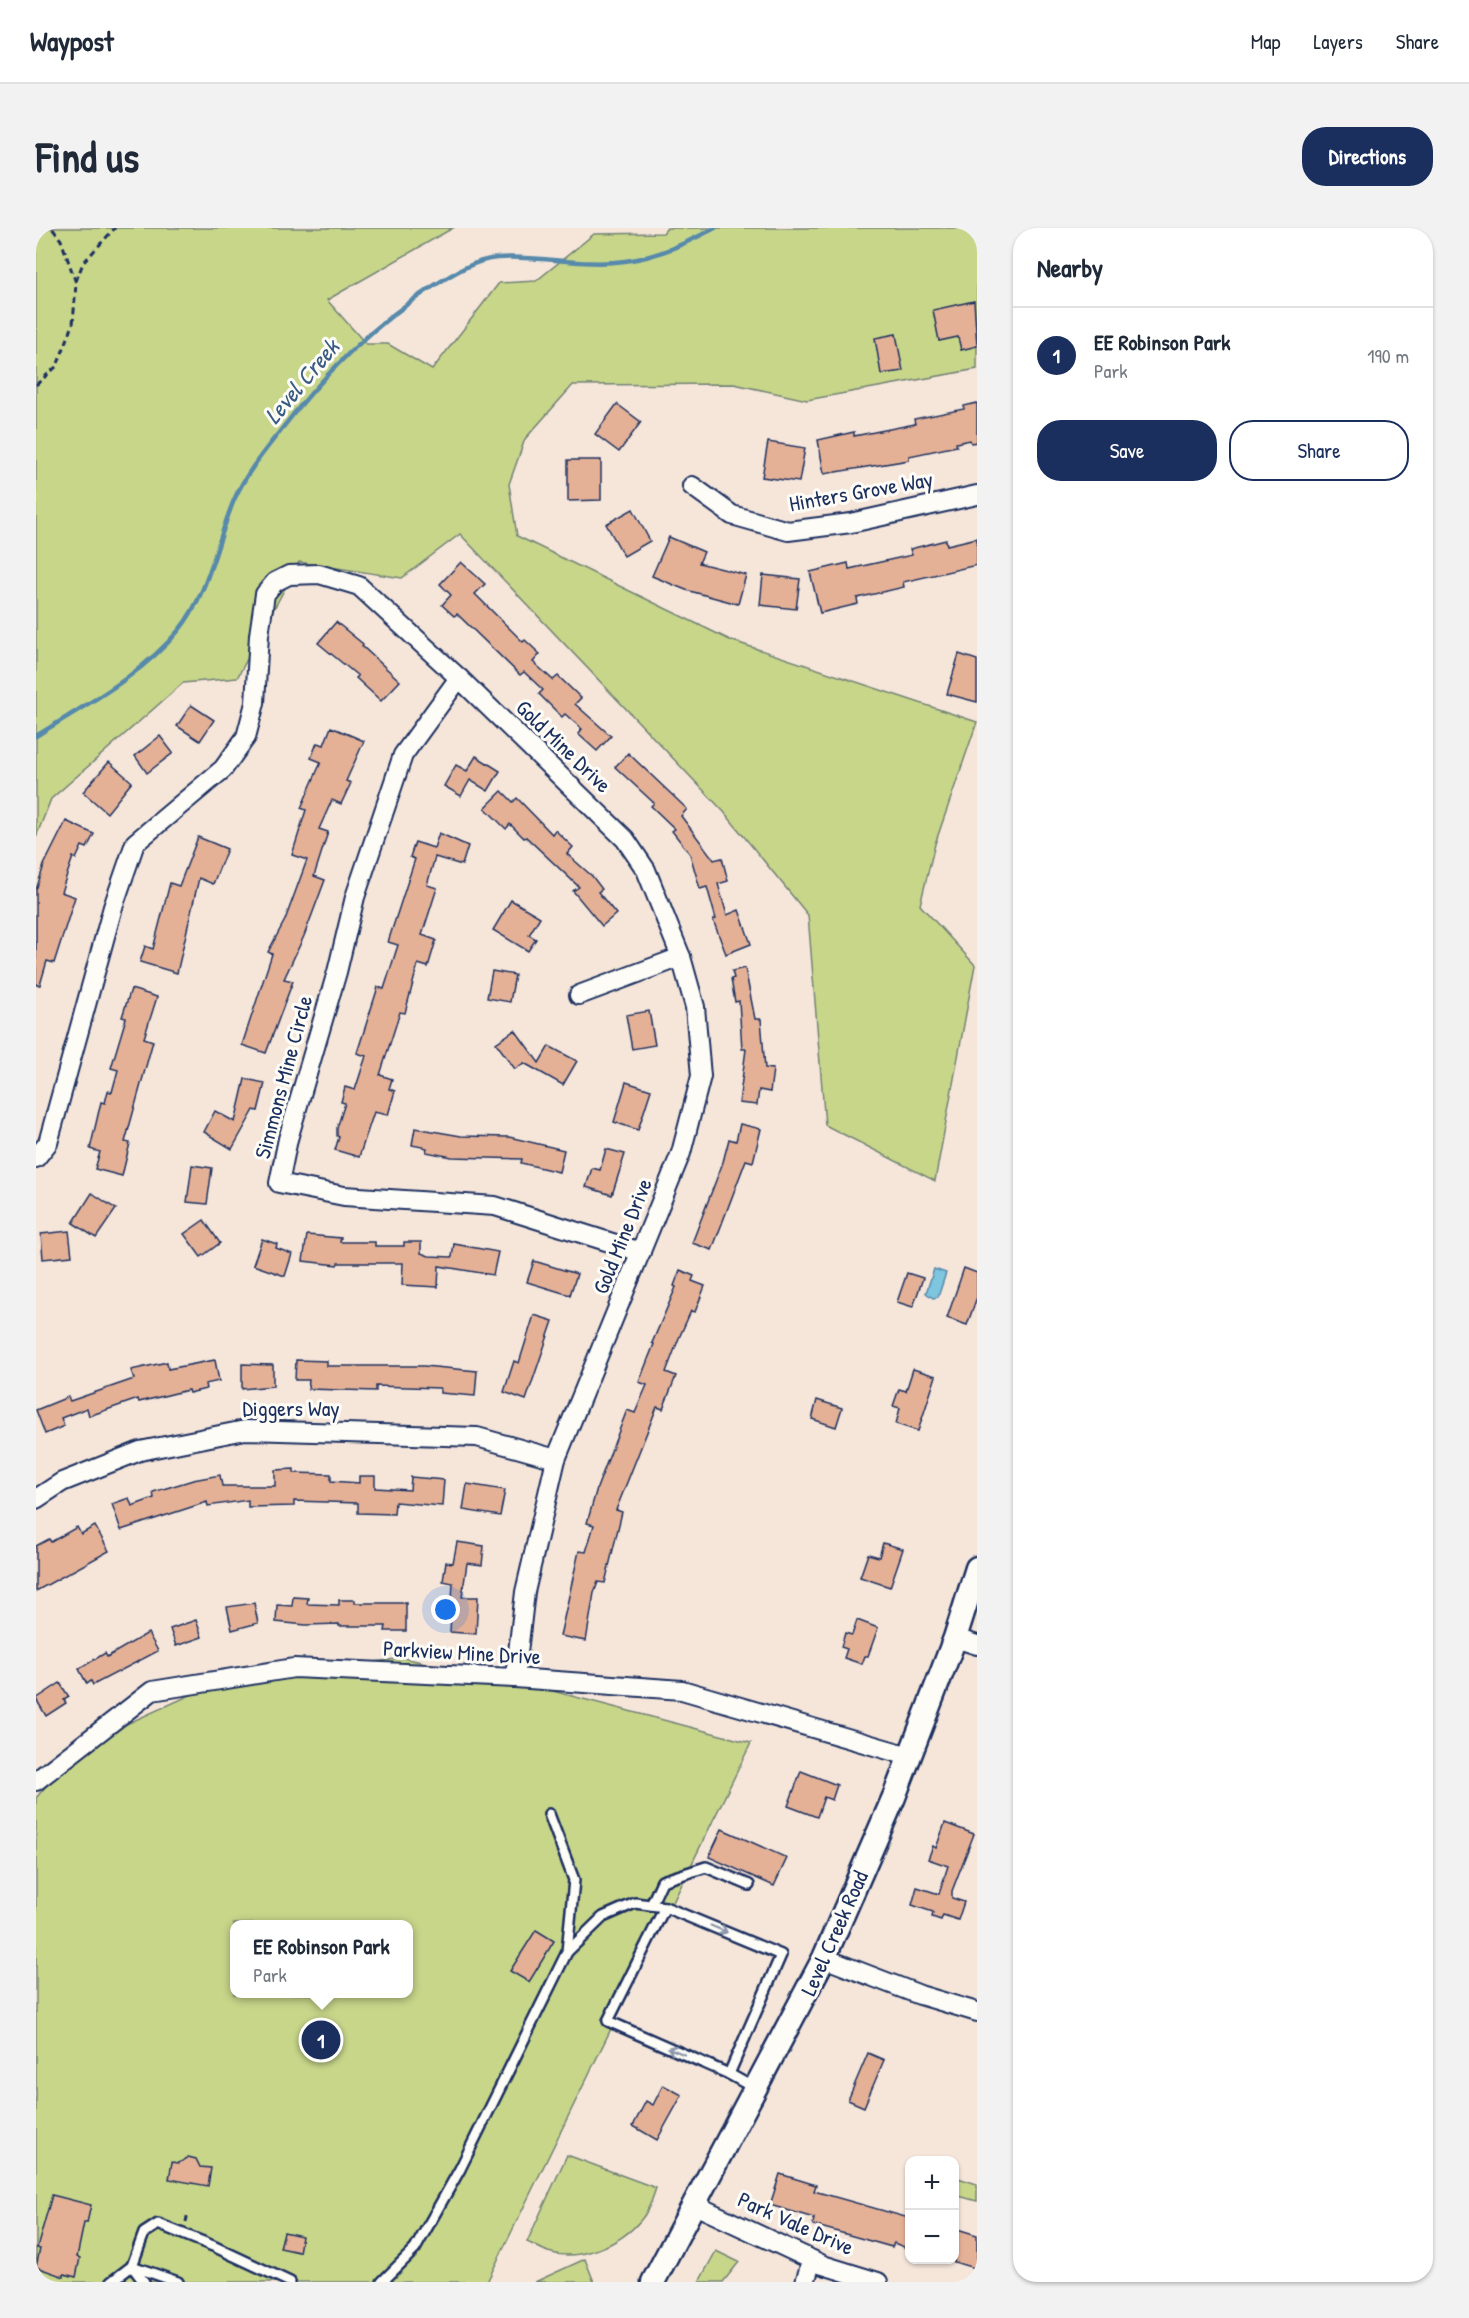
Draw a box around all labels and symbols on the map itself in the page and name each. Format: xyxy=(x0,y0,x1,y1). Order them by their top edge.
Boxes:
water label: Level Creek xyxy=(256,330,347,430)
street label: Hinters Grove Way xyxy=(787,464,935,518)
street label: Gold Mine Drive xyxy=(510,693,619,799)
street label: Simmons Mine Circle xyxy=(247,992,319,1162)
street label: Gold Mine Drive xyxy=(585,1174,659,1298)
street label: Diggers Way xyxy=(242,1393,340,1423)
your location xyxy=(431,1595,460,1624)
street label: Parkview Mine Drive xyxy=(382,1633,542,1671)
street label: Level Creek Road xyxy=(793,1865,875,2000)
one-way arrow xyxy=(709,1924,728,1935)
pin: 1 xyxy=(302,2018,340,2062)
one-way arrow xyxy=(667,2044,685,2056)
street label: Park Vale Drive xyxy=(733,2184,859,2262)

